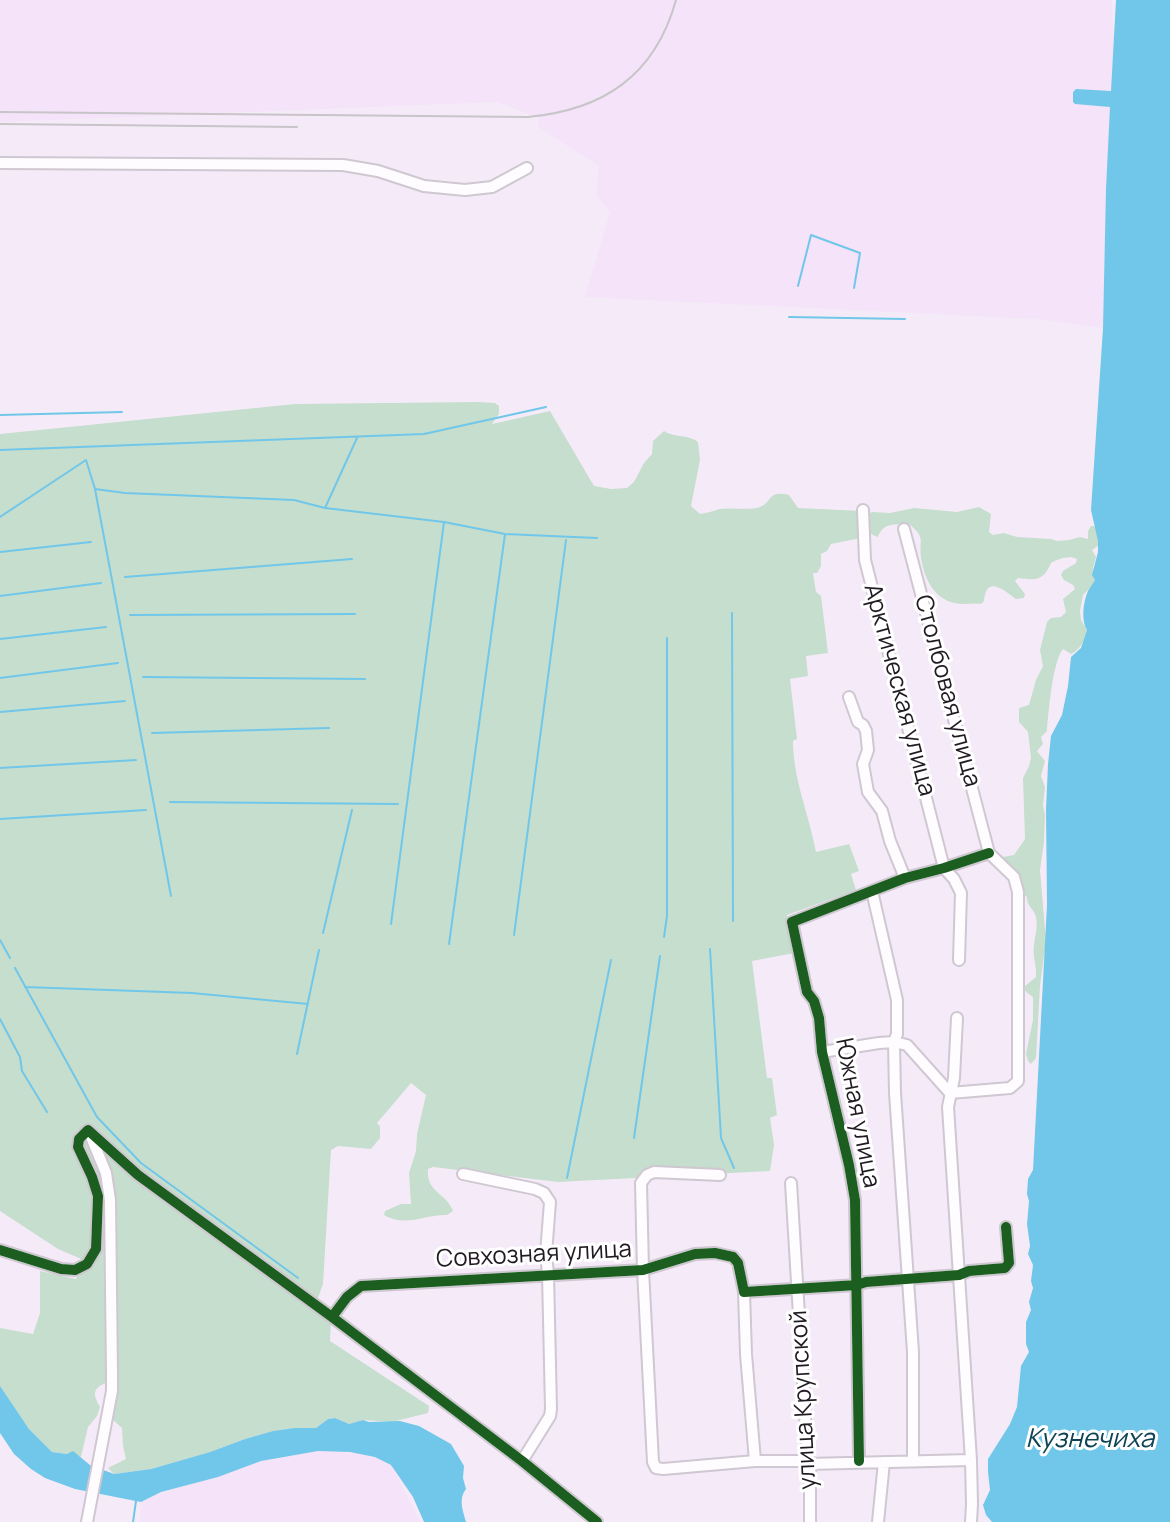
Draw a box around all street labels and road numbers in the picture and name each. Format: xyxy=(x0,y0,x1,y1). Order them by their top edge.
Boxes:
street label: Арктическая улица xyxy=(857,581,941,799)
street label: Столбовая улица xyxy=(908,592,986,790)
street label: Южная улица xyxy=(828,1036,886,1190)
street label: Совхозная улица xyxy=(435,1235,633,1275)
street label: улица Крупской xyxy=(785,1310,823,1490)

